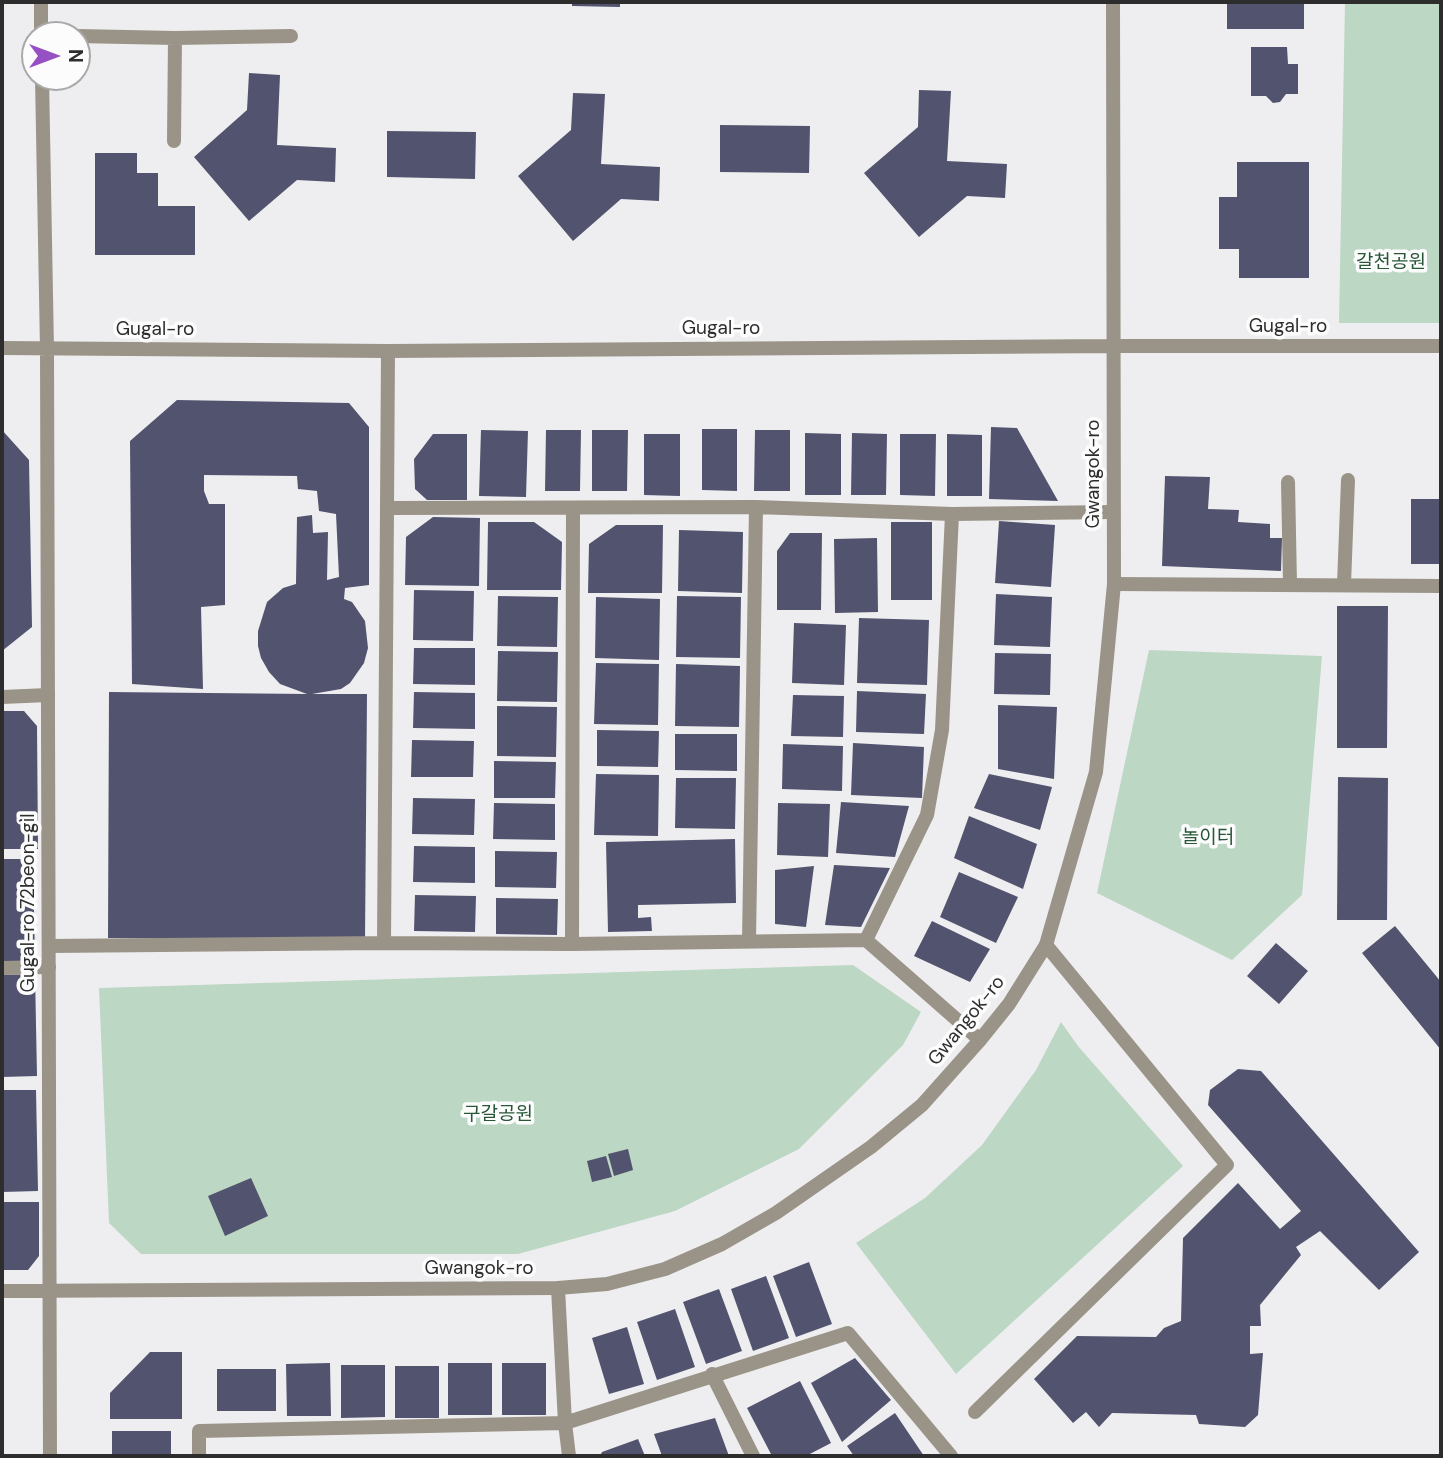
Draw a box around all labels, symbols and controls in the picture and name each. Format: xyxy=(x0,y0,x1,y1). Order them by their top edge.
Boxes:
north arrow xyxy=(21,21,91,91)
text: N xyxy=(63,49,88,63)
park label: 갈천공원 xyxy=(1356,252,1426,274)
street label: Gugal-ro xyxy=(1249,316,1327,338)
street label: Gugal-ro xyxy=(682,318,760,340)
street label: Gugal-ro xyxy=(116,319,194,341)
street label: Gwangok-ro xyxy=(1083,419,1105,529)
street label: Gugal-ro 72beon-gil xyxy=(18,814,40,992)
park label: 놀이터 xyxy=(1182,827,1234,849)
street label: Gwangok-ro xyxy=(924,971,1010,1071)
park label: 구갈공원 xyxy=(463,1104,533,1126)
street label: Gwangok-ro xyxy=(424,1258,534,1280)

